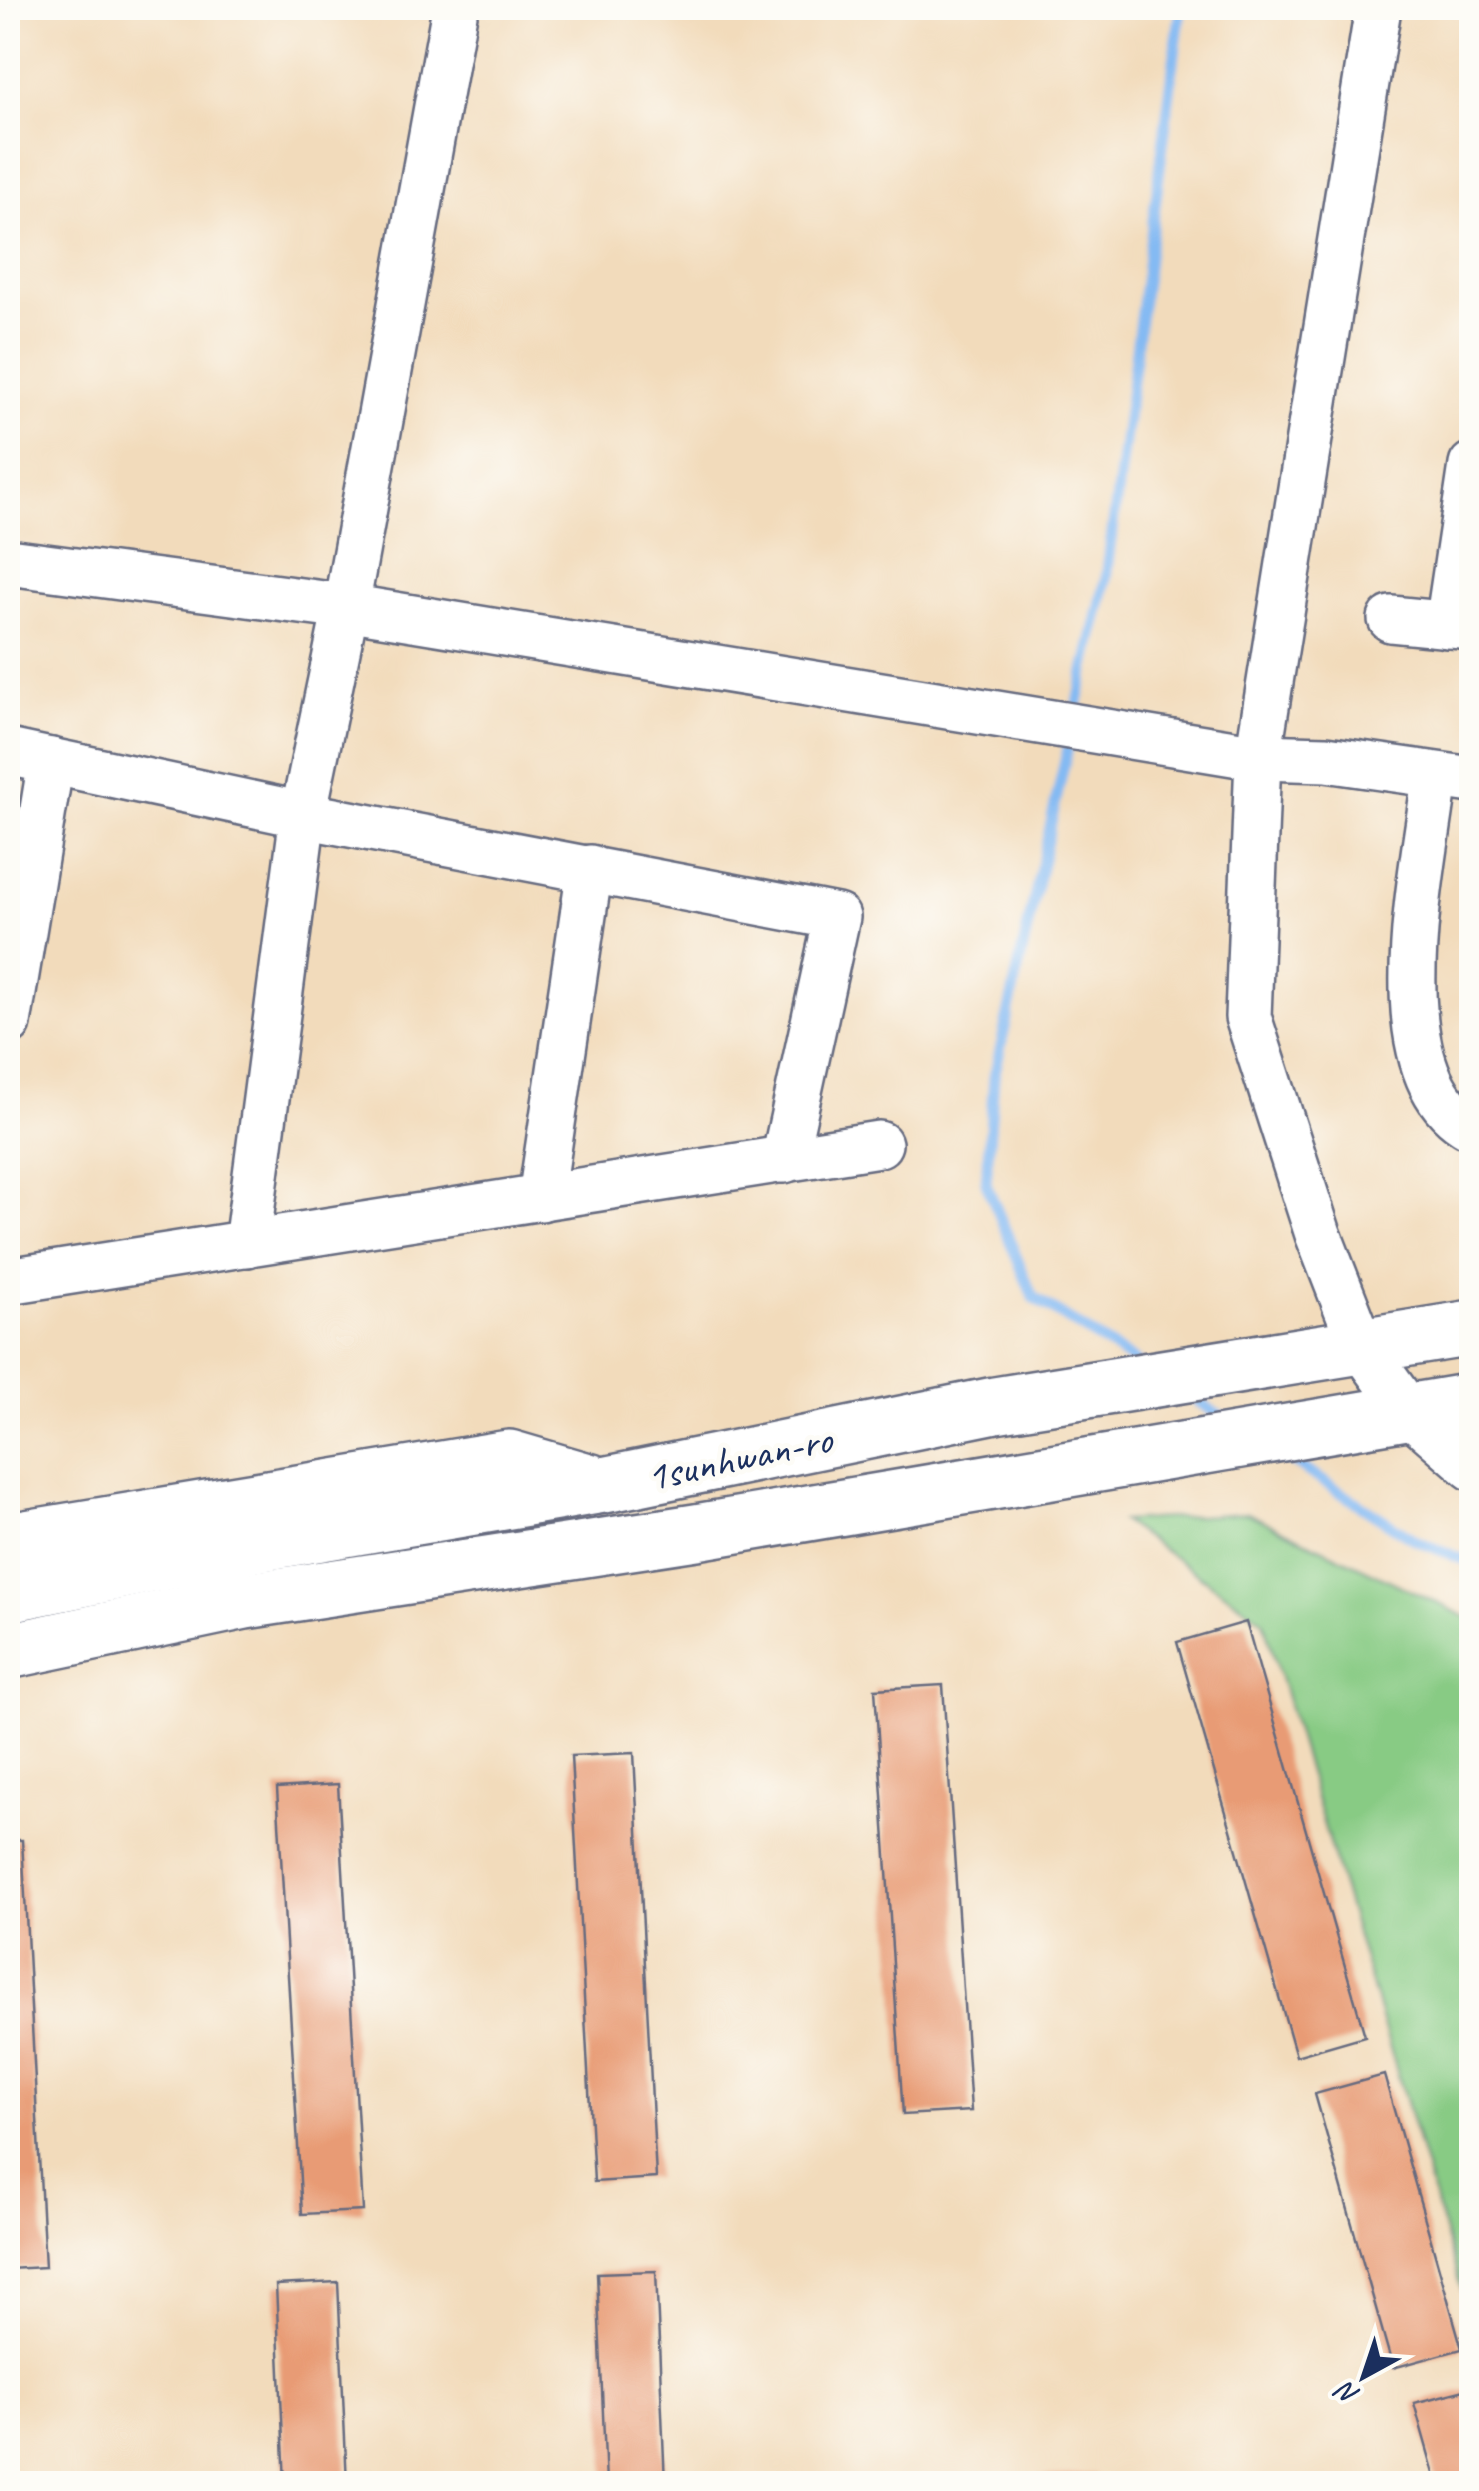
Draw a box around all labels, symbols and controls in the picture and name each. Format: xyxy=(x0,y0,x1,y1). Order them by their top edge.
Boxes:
street label: 1sunhwan-ro xyxy=(642,1412,838,1503)
north arrow xyxy=(1314,2326,1414,2426)
text: N xyxy=(1327,2373,1366,2414)

